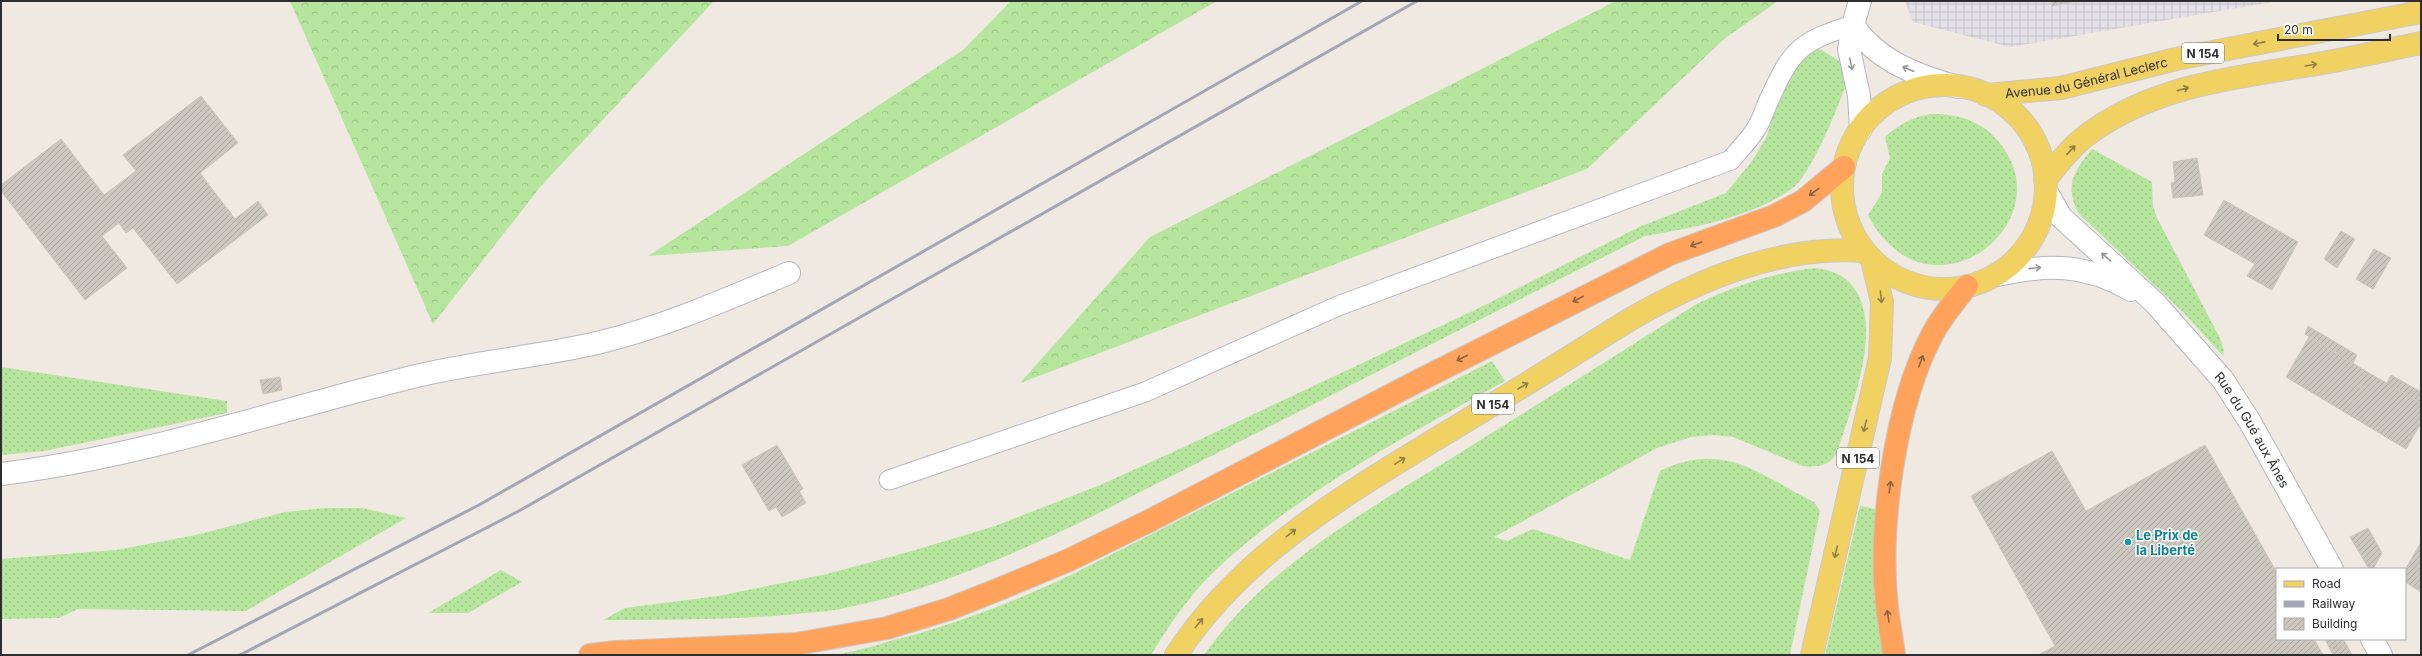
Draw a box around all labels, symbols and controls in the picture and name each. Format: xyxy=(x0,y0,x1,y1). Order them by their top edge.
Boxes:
scale bar xyxy=(2278,16,2390,42)
text: 20 m xyxy=(2284,22,2313,37)
one-way arrow xyxy=(2253,39,2266,47)
road number: N 154 xyxy=(2182,43,2224,63)
street label: Avenue du Général Leclerc xyxy=(2004,53,2169,101)
one-way arrow xyxy=(1848,57,1856,70)
one-way arrow xyxy=(2304,61,2317,69)
one-way arrow xyxy=(1902,65,1914,73)
one-way arrow xyxy=(2177,84,2190,92)
one-way arrow xyxy=(2066,145,2075,155)
one-way arrow xyxy=(1809,188,1820,197)
one-way arrow xyxy=(1690,241,1702,249)
one-way arrow xyxy=(2101,253,2111,262)
one-way arrow xyxy=(2028,264,2041,271)
one-way arrow xyxy=(1877,291,1885,304)
one-way arrow xyxy=(1572,296,1584,303)
one-way arrow xyxy=(1456,355,1468,362)
one-way arrow xyxy=(1918,356,1926,368)
street label: Rue du Gué aux Ânes xyxy=(2212,369,2293,491)
one-way arrow xyxy=(1517,382,1528,390)
road number: N 154 xyxy=(1472,394,1514,414)
one-way arrow xyxy=(1861,419,1869,432)
road number: N 154 xyxy=(1837,448,1879,468)
one-way arrow xyxy=(1394,457,1405,465)
one-way arrow xyxy=(1886,481,1894,494)
place label: Le Prix de la Liberté xyxy=(2136,527,2198,558)
one-way arrow xyxy=(1286,528,1297,537)
marker: Le Prix de la Liberté xyxy=(2123,537,2133,547)
one-way arrow xyxy=(1831,546,1839,559)
legend xyxy=(2276,568,2406,640)
text: Road xyxy=(2312,576,2341,591)
text: Railway xyxy=(2312,596,2356,611)
one-way arrow xyxy=(1884,610,1892,623)
text: Building xyxy=(2312,616,2357,631)
one-way arrow xyxy=(1194,618,1203,629)

